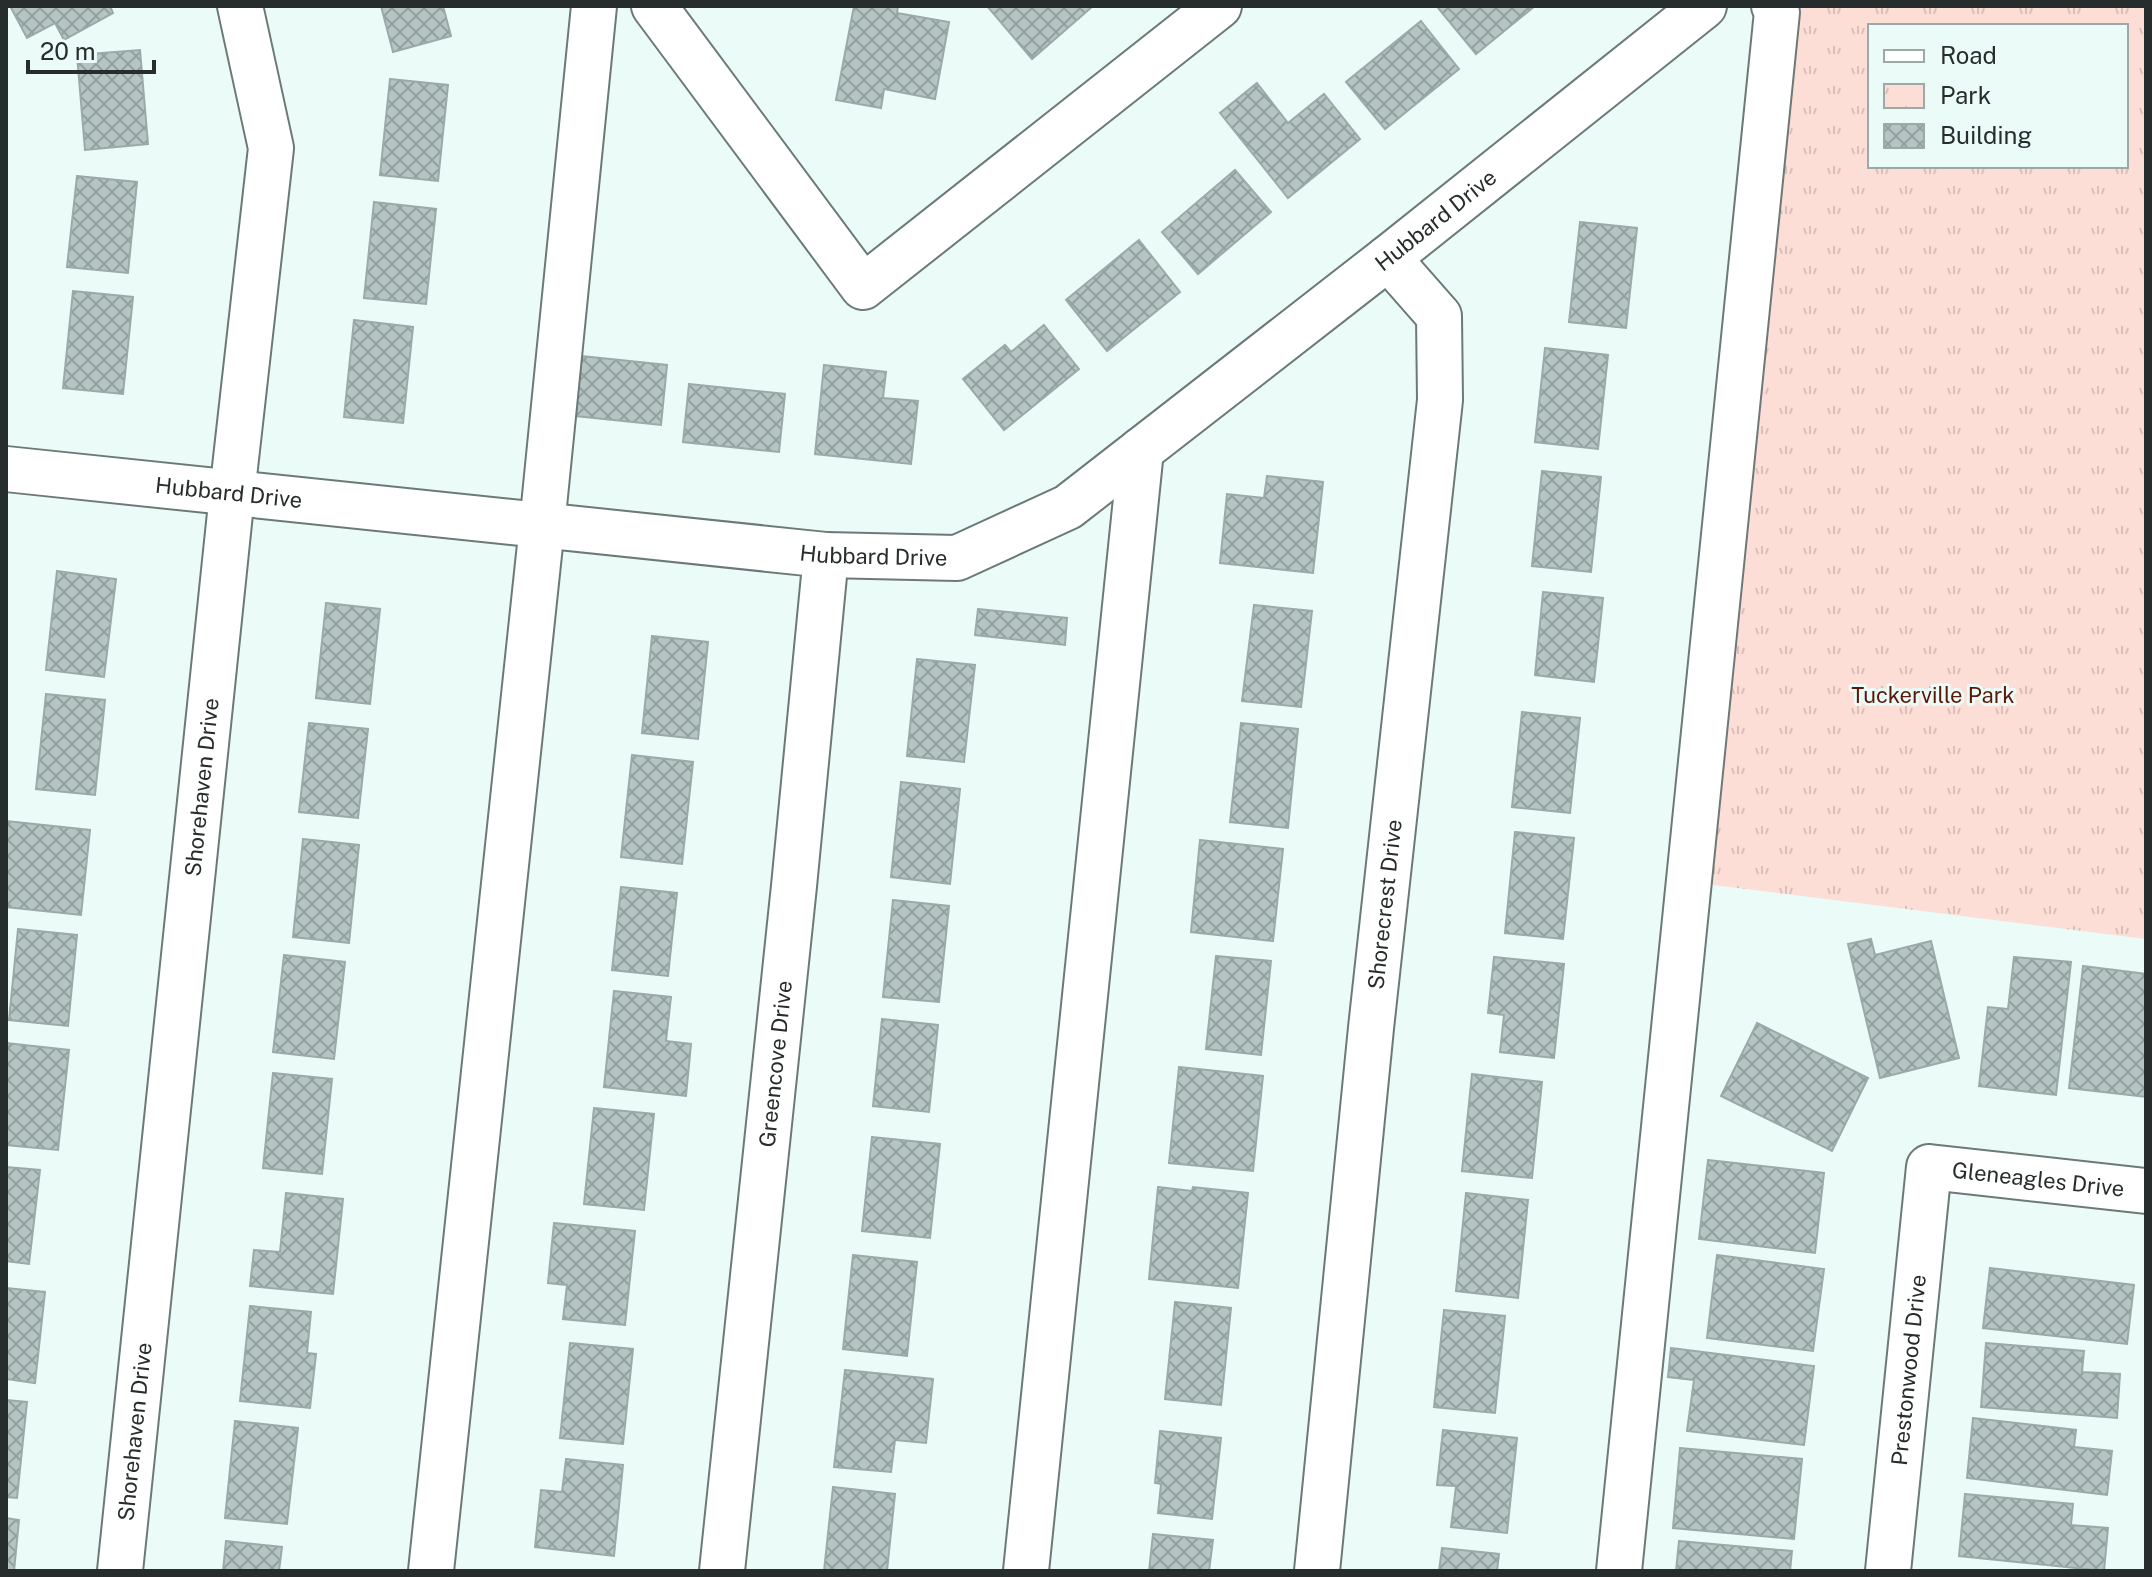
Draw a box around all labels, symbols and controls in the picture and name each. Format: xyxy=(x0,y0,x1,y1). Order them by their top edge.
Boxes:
scale bar xyxy=(28,24,154,74)
legend xyxy=(1868,24,2128,168)
text: 20 m xyxy=(40,37,96,65)
text: Road xyxy=(1940,41,1997,69)
text: Park xyxy=(1940,81,1991,109)
text: Building xyxy=(1940,121,2032,149)
street label: Hubbard Drive xyxy=(1370,164,1501,276)
street label: Hubbard Drive xyxy=(154,472,304,513)
street label: Hubbard Drive xyxy=(798,539,948,571)
park label: Tuckerville Park xyxy=(1851,682,2015,708)
street label: Shorehaven Drive xyxy=(179,697,224,878)
street label: Shorecrest Drive xyxy=(1362,818,1407,991)
street label: Greencove Drive xyxy=(754,979,797,1148)
street label: Gleneagles Drive xyxy=(1951,1157,2126,1202)
street label: Prestonwood Drive xyxy=(1886,1273,1931,1467)
street label: Shorehaven Drive xyxy=(112,1341,157,1522)

